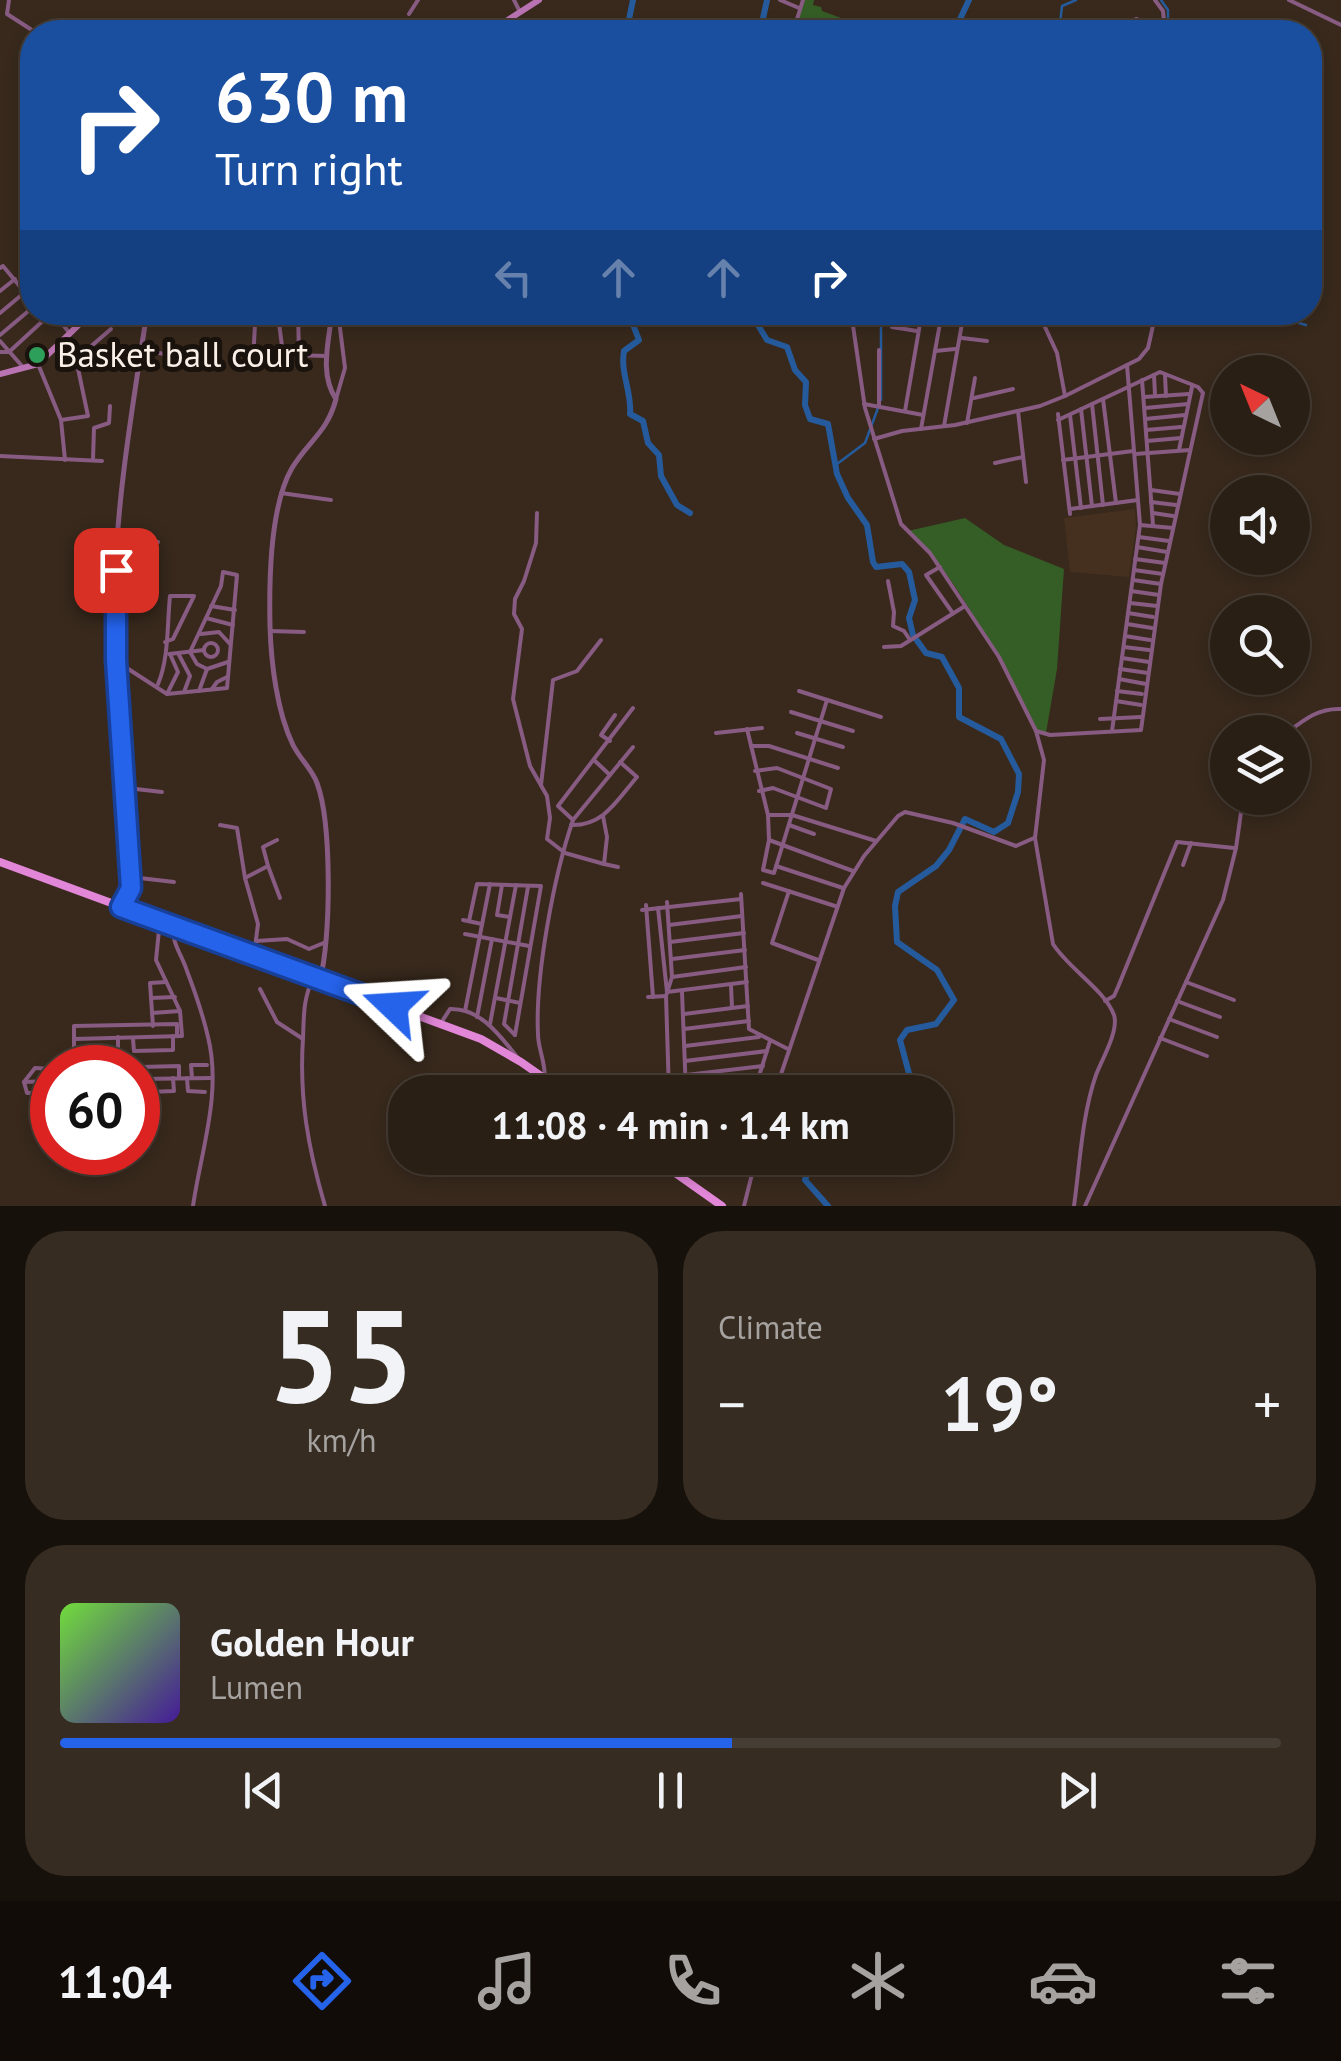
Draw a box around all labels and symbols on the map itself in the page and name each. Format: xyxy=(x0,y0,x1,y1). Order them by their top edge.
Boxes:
place label: Basket ball court xyxy=(57,331,308,377)
marker: Basket ball court xyxy=(26,344,48,366)
north arrow xyxy=(1210,355,1310,455)
pin xyxy=(74,528,159,613)
position arrow xyxy=(341,954,445,1058)
speed limit sign: 60 xyxy=(30,1045,160,1175)

